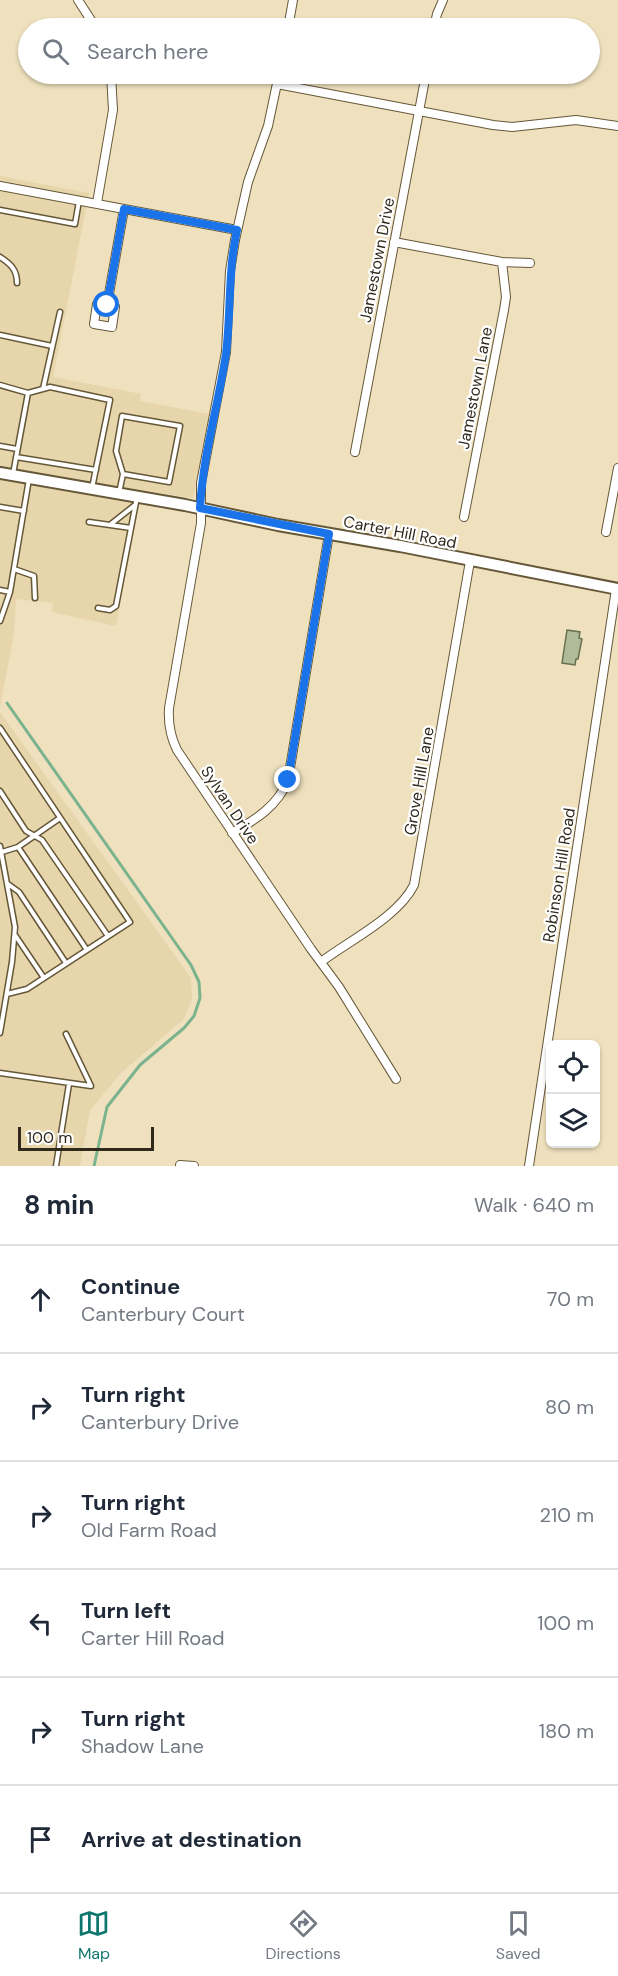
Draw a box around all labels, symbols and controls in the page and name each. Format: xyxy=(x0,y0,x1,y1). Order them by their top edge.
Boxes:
search box xyxy=(18,18,600,84)
icon: search xyxy=(39,35,72,68)
text: Search here xyxy=(87,37,208,66)
street label: Jamestown Drive xyxy=(355,196,399,324)
route start xyxy=(93,291,119,317)
street label: Jamestown Lane xyxy=(453,325,497,451)
street label: Carter Hill Road xyxy=(342,511,458,553)
street label: Grove Hill Lane xyxy=(399,725,439,837)
street label: Sylvan Drive xyxy=(196,762,264,848)
route end xyxy=(274,766,300,792)
street label: Robinson Hill Road xyxy=(538,806,580,944)
map controls xyxy=(546,1040,600,1148)
button: locate xyxy=(546,1040,600,1094)
button: layers xyxy=(546,1094,600,1148)
scale bar xyxy=(18,1124,154,1152)
text: 100 m xyxy=(27,1127,72,1148)
text: 8 min xyxy=(24,1188,94,1222)
text: Walk · 640 m xyxy=(474,1192,594,1218)
text: Continue xyxy=(81,1272,180,1301)
icon: ahead xyxy=(24,1283,57,1316)
text: 70 m xyxy=(547,1286,594,1312)
text: Canterbury Court xyxy=(81,1301,245,1327)
text: Turn right xyxy=(81,1380,186,1409)
icon: right xyxy=(24,1391,57,1424)
text: 80 m xyxy=(545,1394,594,1420)
text: Canterbury Drive xyxy=(81,1409,239,1435)
text: Turn right xyxy=(81,1488,186,1517)
icon: right xyxy=(24,1499,57,1532)
text: 210 m xyxy=(539,1502,594,1528)
text: Old Farm Road xyxy=(81,1517,217,1543)
text: Turn left xyxy=(81,1596,171,1625)
icon: left xyxy=(24,1607,57,1640)
text: 100 m xyxy=(537,1610,594,1636)
text: Carter Hill Road xyxy=(81,1625,224,1651)
text: Turn right xyxy=(81,1704,186,1733)
icon: right xyxy=(24,1715,57,1748)
text: 180 m xyxy=(539,1718,594,1744)
text: Shadow Lane xyxy=(81,1733,204,1759)
icon: arrive xyxy=(24,1823,57,1856)
text: Arrive at destination xyxy=(81,1825,302,1854)
tab: Map xyxy=(77,1907,110,1964)
tab: Directions xyxy=(265,1907,341,1964)
tab: Saved xyxy=(496,1907,541,1964)

